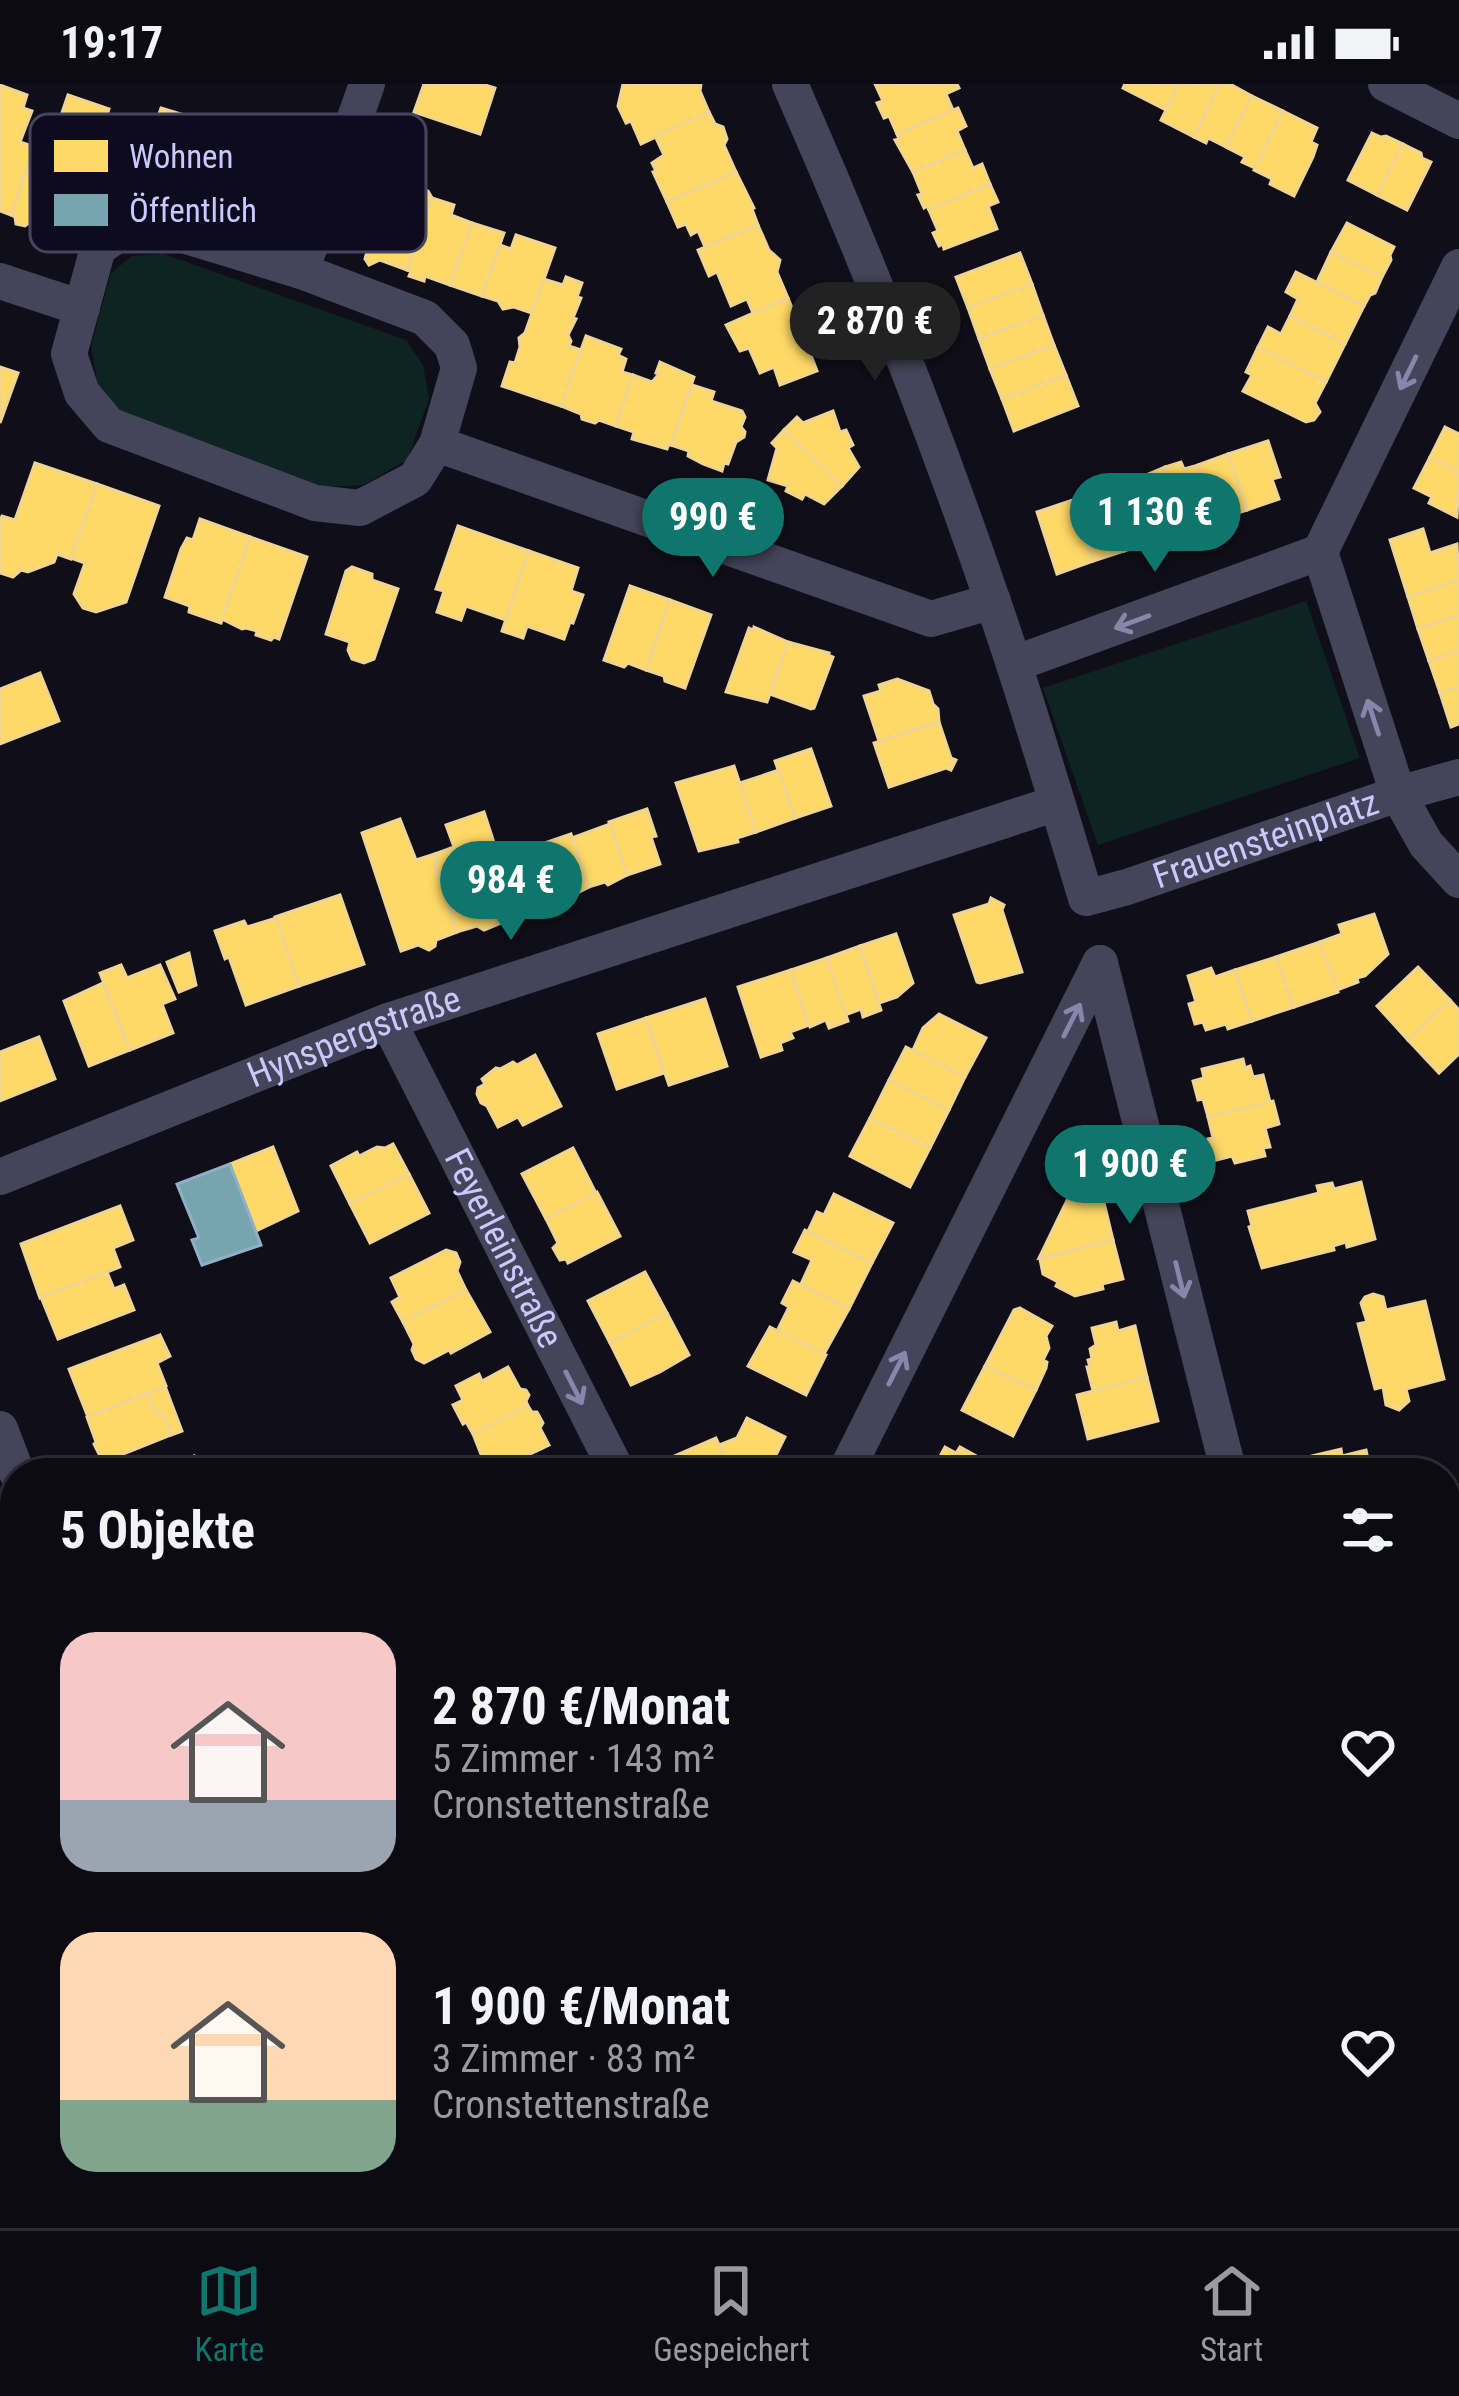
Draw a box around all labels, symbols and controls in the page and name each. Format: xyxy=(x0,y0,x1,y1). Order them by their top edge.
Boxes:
text: 19:17 xyxy=(60,16,163,69)
legend xyxy=(30,114,426,252)
text: Wohnen xyxy=(129,137,234,176)
text: Öffentlich xyxy=(129,191,257,230)
pin: 2 870 € xyxy=(764,282,986,384)
text: 2 870 € xyxy=(817,298,933,344)
one-way arrow xyxy=(1396,354,1418,390)
pin: 1 130 € xyxy=(1044,473,1266,575)
pin: 990 € xyxy=(629,478,797,580)
text: 1 130 € xyxy=(1097,489,1213,535)
text: 990 € xyxy=(669,494,757,540)
one-way arrow xyxy=(1114,613,1151,635)
one-way arrow xyxy=(1361,699,1383,737)
street label: Frauensteinplatz xyxy=(1148,781,1384,897)
pin: 984 € xyxy=(427,841,595,943)
text: 984 € xyxy=(467,857,555,903)
street label: Hynspergstraße xyxy=(242,978,466,1096)
one-way arrow xyxy=(1062,1002,1084,1038)
pin: 1 900 € xyxy=(1019,1125,1241,1227)
text: 1 900 € xyxy=(1072,1141,1188,1187)
street label: Feyerleinstraße xyxy=(436,1142,572,1355)
one-way arrow xyxy=(1171,1261,1193,1299)
one-way arrow xyxy=(887,1351,910,1387)
one-way arrow xyxy=(564,1369,587,1405)
icon: filters xyxy=(1335,1497,1401,1563)
text: 5 Objekte xyxy=(60,1501,255,1560)
text: 2 870 €/Monat xyxy=(432,1677,730,1736)
icon: home xyxy=(156,1680,300,1824)
icon: heart xyxy=(1335,1719,1401,1785)
text: 5 Zimmer · 143 m² xyxy=(432,1736,715,1782)
text: Cronstettenstraße xyxy=(432,1782,710,1828)
text: 1 900 €/Monat xyxy=(432,1977,730,2036)
icon: home xyxy=(156,1980,300,2124)
icon: heart xyxy=(1335,2019,1401,2085)
text: 3 Zimmer · 83 m² xyxy=(432,2036,696,2082)
text: Cronstettenstraße xyxy=(432,2082,710,2128)
tab: Karte xyxy=(194,2258,264,2369)
tab: Gespeichert xyxy=(653,2258,810,2369)
tab: Start xyxy=(1199,2258,1265,2369)

